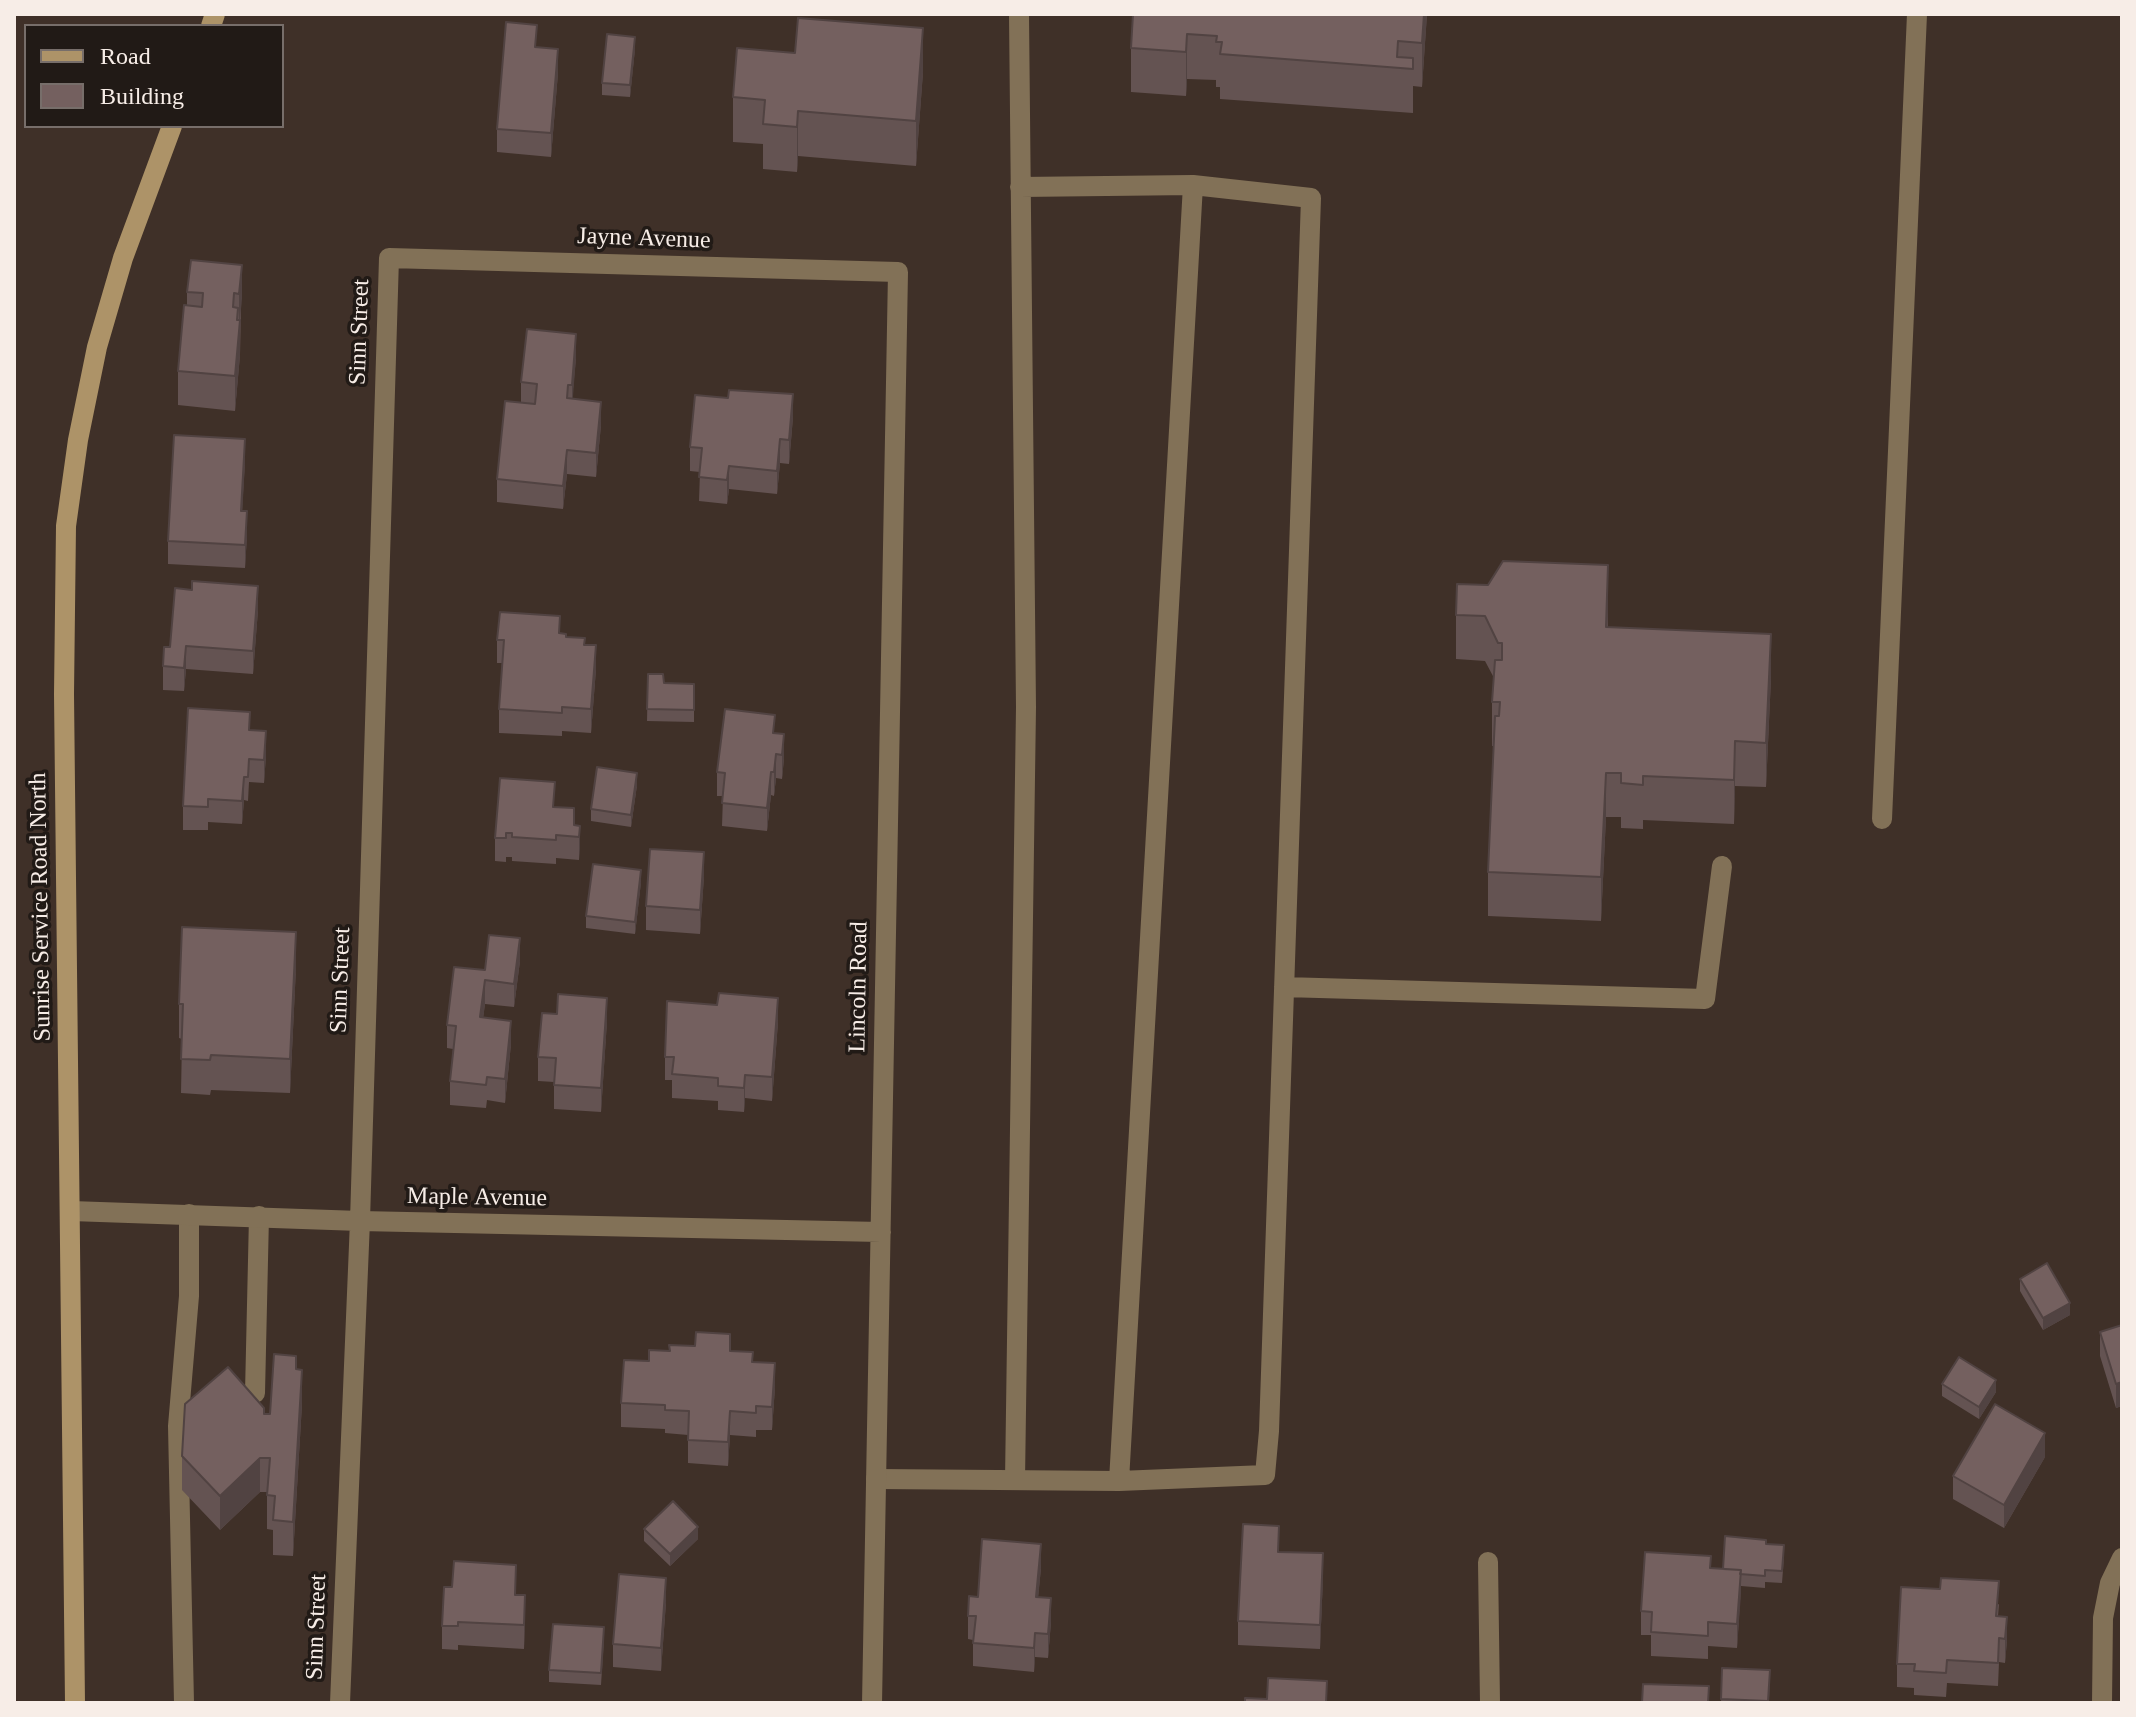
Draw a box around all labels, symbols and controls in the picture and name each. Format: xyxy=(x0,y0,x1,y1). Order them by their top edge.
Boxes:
legend xyxy=(24,24,284,128)
text: Road xyxy=(100,43,151,69)
text: Building xyxy=(100,83,184,109)
street label: Jayne Avenue xyxy=(577,222,711,256)
street label: Sinn Street xyxy=(344,279,376,385)
street label: Sunrise Service Road North xyxy=(24,772,58,1042)
street label: Lincoln Road xyxy=(843,921,875,1053)
street label: Sinn Street xyxy=(325,927,357,1033)
street label: Maple Avenue xyxy=(407,1182,547,1214)
street label: Sinn Street xyxy=(301,1574,333,1680)

